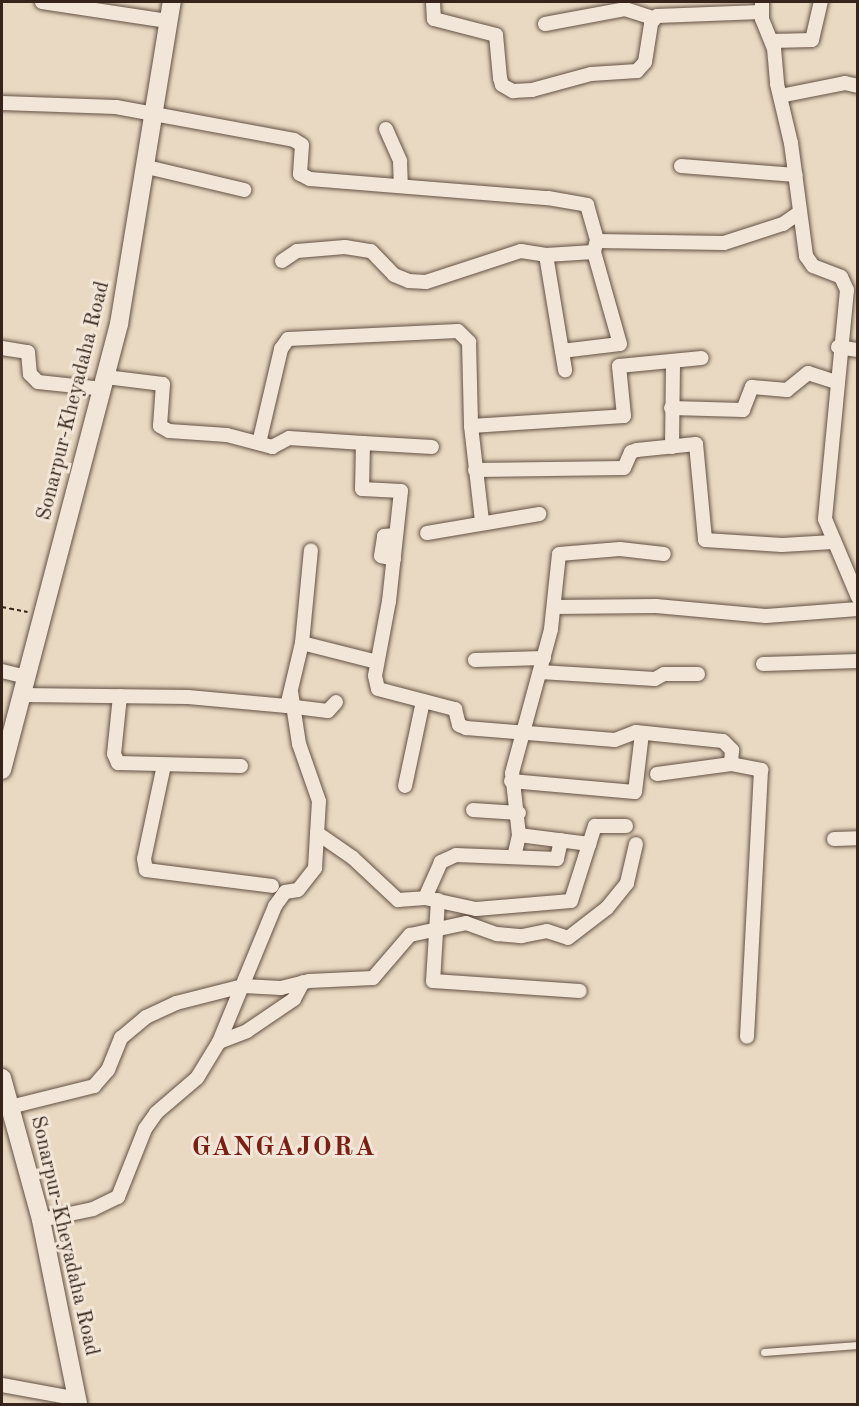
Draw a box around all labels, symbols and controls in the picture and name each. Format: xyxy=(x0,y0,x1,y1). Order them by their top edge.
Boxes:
street label: Sonarpur-Kheyadaha Road xyxy=(32,279,116,523)
street label: Sonarpur-Kheyadaha Road xyxy=(24,1113,104,1359)
district label: GANGAJORA xyxy=(192,1132,376,1164)

